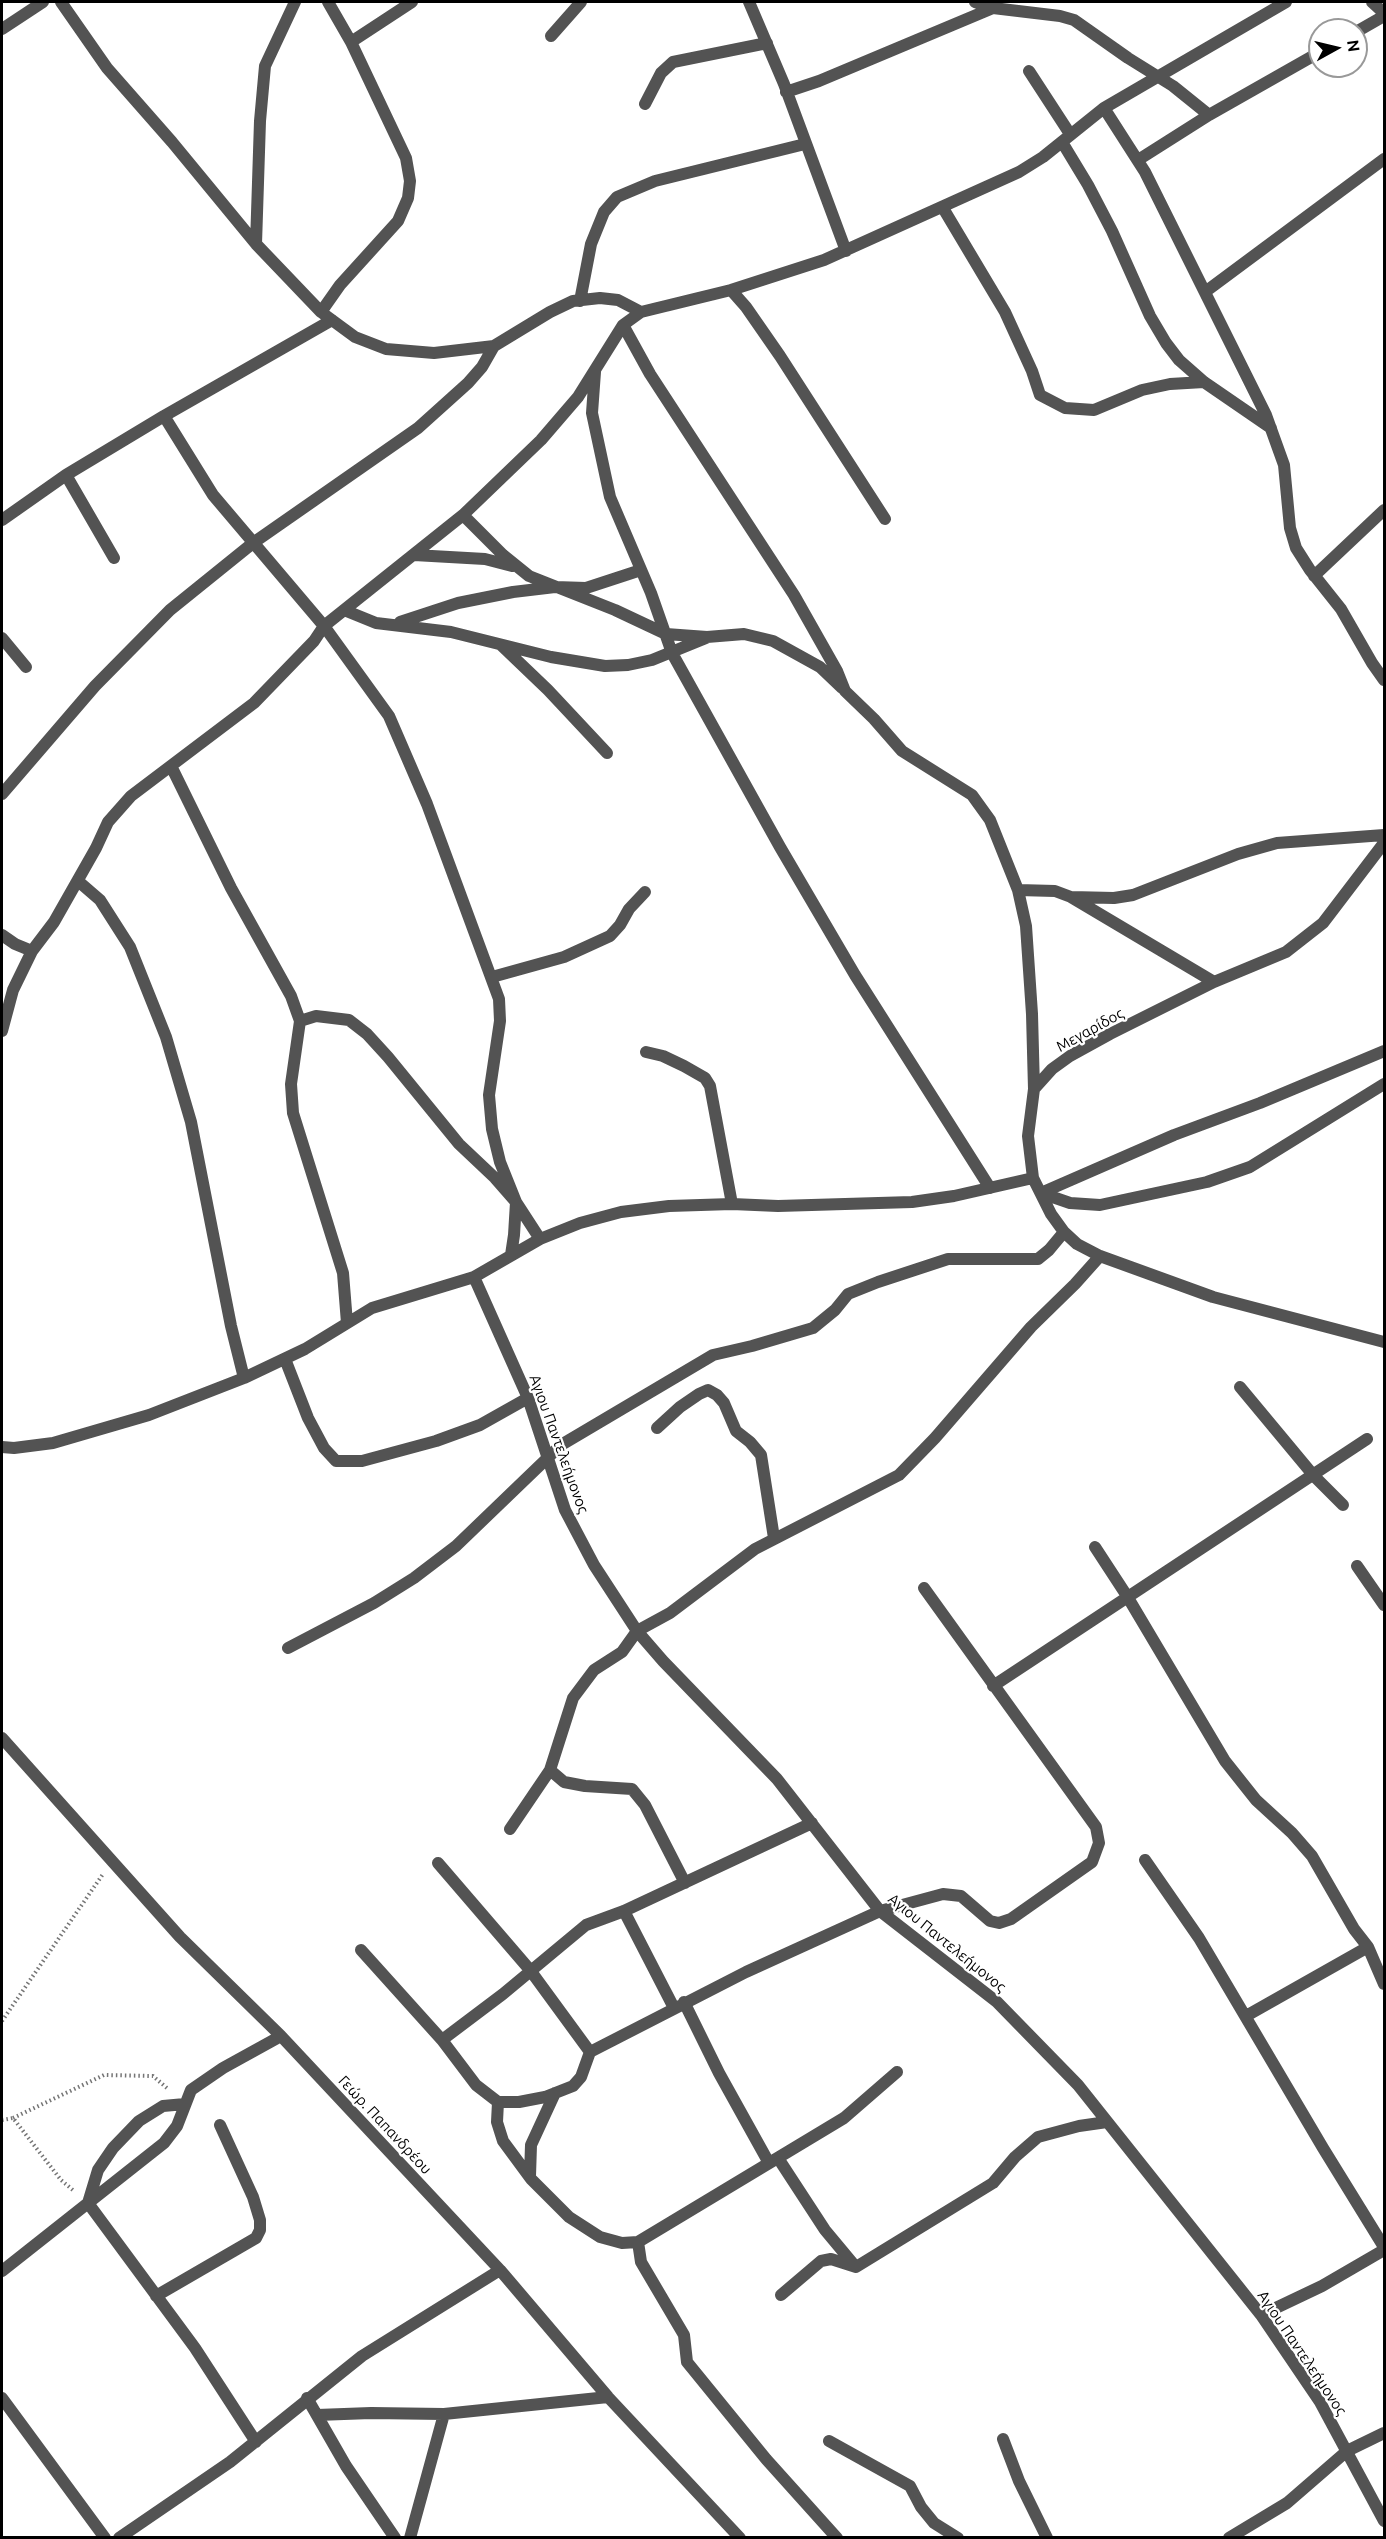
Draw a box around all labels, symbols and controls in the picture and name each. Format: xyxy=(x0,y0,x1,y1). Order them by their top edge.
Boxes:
north arrow xyxy=(1308,18,1368,78)
text: N xyxy=(1344,39,1364,53)
street label: Μεγαρίδος xyxy=(1053,1004,1127,1056)
street label: Αγιου Παντελεήμονος xyxy=(526,1372,592,1516)
street label: Αγιου Παντελεήμονος xyxy=(884,1890,1010,1996)
street label: Γεώρ. Παπανδρέου xyxy=(335,2072,435,2178)
street label: Αγιου Παντελεήμονος xyxy=(1254,2287,1350,2419)

